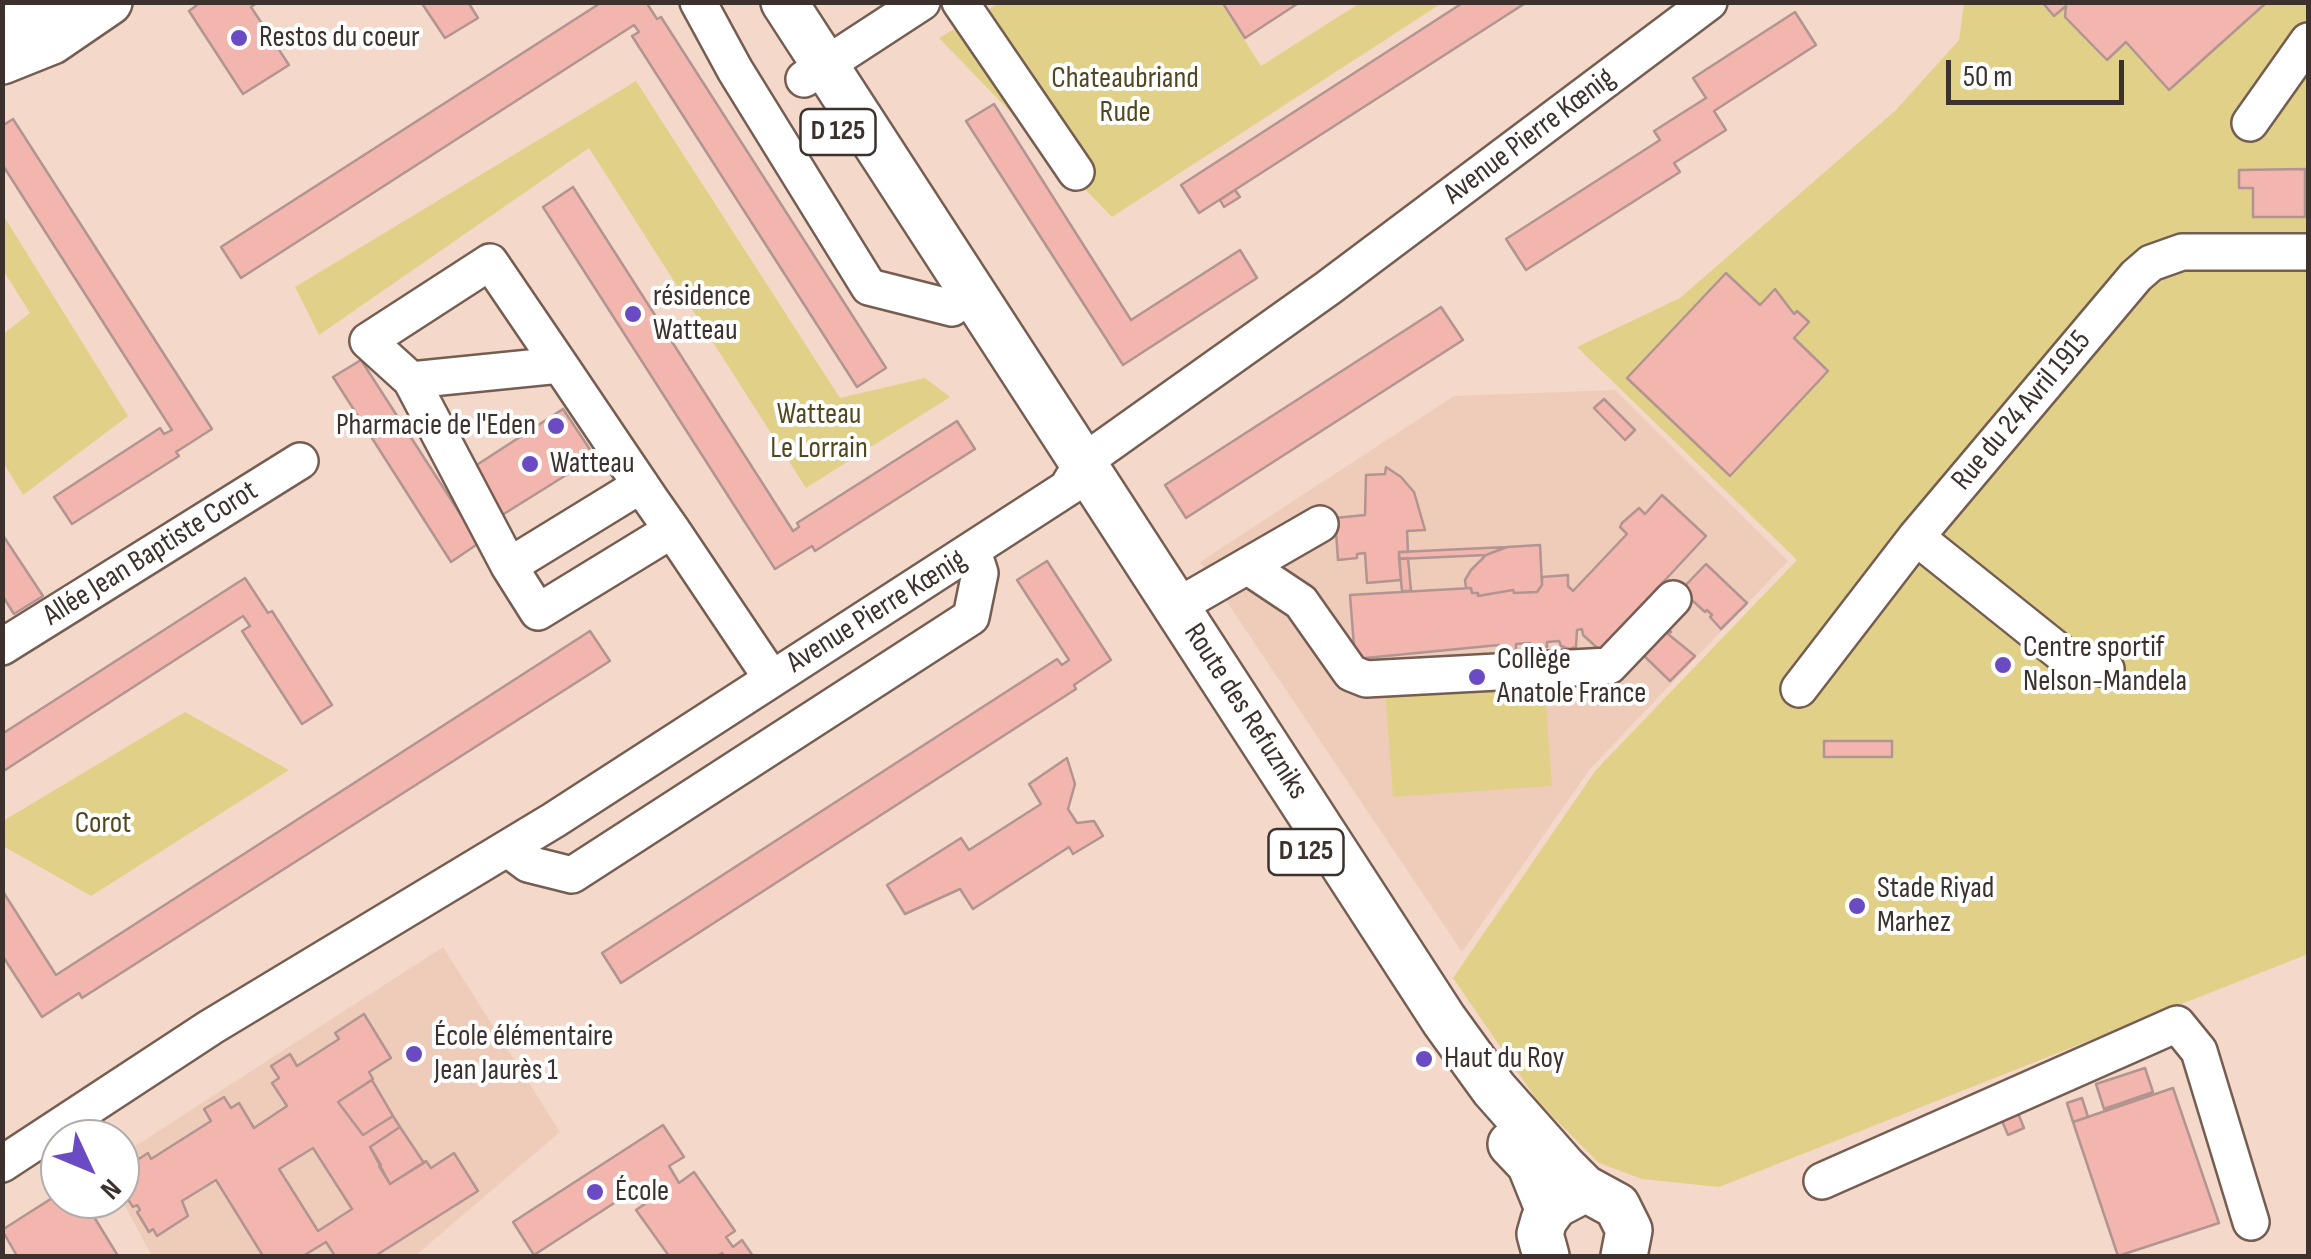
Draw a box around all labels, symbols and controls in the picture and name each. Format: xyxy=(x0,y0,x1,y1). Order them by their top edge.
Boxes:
place label: Restos du coeur xyxy=(259,20,420,56)
marker: Restos du coeur xyxy=(228,27,250,49)
scale bar xyxy=(1951,40,2128,102)
text: 50 m xyxy=(1963,59,2012,95)
park label: Chateaubriand Rude xyxy=(1051,61,1199,132)
street label: Avenue Pierre Kœnig xyxy=(1437,61,1623,213)
road number: D 125 xyxy=(800,109,876,155)
place label: résidence Watteau xyxy=(653,279,751,350)
marker: résidence Watteau xyxy=(622,303,644,325)
street label: Rue du 24 Avril 1915 xyxy=(1945,324,2099,498)
park label: Watteau Le Lorrain xyxy=(770,397,868,468)
place label: Pharmacie de l'Eden xyxy=(336,408,536,444)
marker: Pharmacie de l'Eden xyxy=(545,415,567,437)
place label: Watteau xyxy=(550,446,634,482)
marker: Watteau xyxy=(519,453,541,475)
street label: Allée Jean Baptiste Corot xyxy=(37,474,265,634)
street label: Avenue Pierre Kœnig xyxy=(781,542,973,682)
street label: Route des Refuzniks xyxy=(1175,617,1315,807)
place label: Centre sportif Nelson-Mandela xyxy=(2023,630,2187,700)
place label: Collège Anatole France xyxy=(1497,642,1646,712)
marker: Centre sportif Nelson-Mandela xyxy=(1992,654,2014,676)
marker: Collège Anatole France xyxy=(1466,666,1488,688)
park label: Corot xyxy=(75,806,131,842)
road number: D 125 xyxy=(1268,829,1344,875)
place label: Stade Riyad Marhez xyxy=(1877,871,1994,942)
marker: Stade Riyad Marhez xyxy=(1846,895,1868,917)
place label: École élémentaire Jean Jaurès 1 xyxy=(434,1019,613,1090)
place label: Haut du Roy xyxy=(1444,1041,1564,1077)
marker: École élémentaire Jean Jaurès 1 xyxy=(403,1043,425,1065)
marker: Haut du Roy xyxy=(1413,1048,1435,1070)
north arrow xyxy=(40,1119,140,1219)
text: N xyxy=(93,1172,128,1206)
place label: École xyxy=(615,1174,669,1210)
marker: École xyxy=(584,1181,606,1203)

